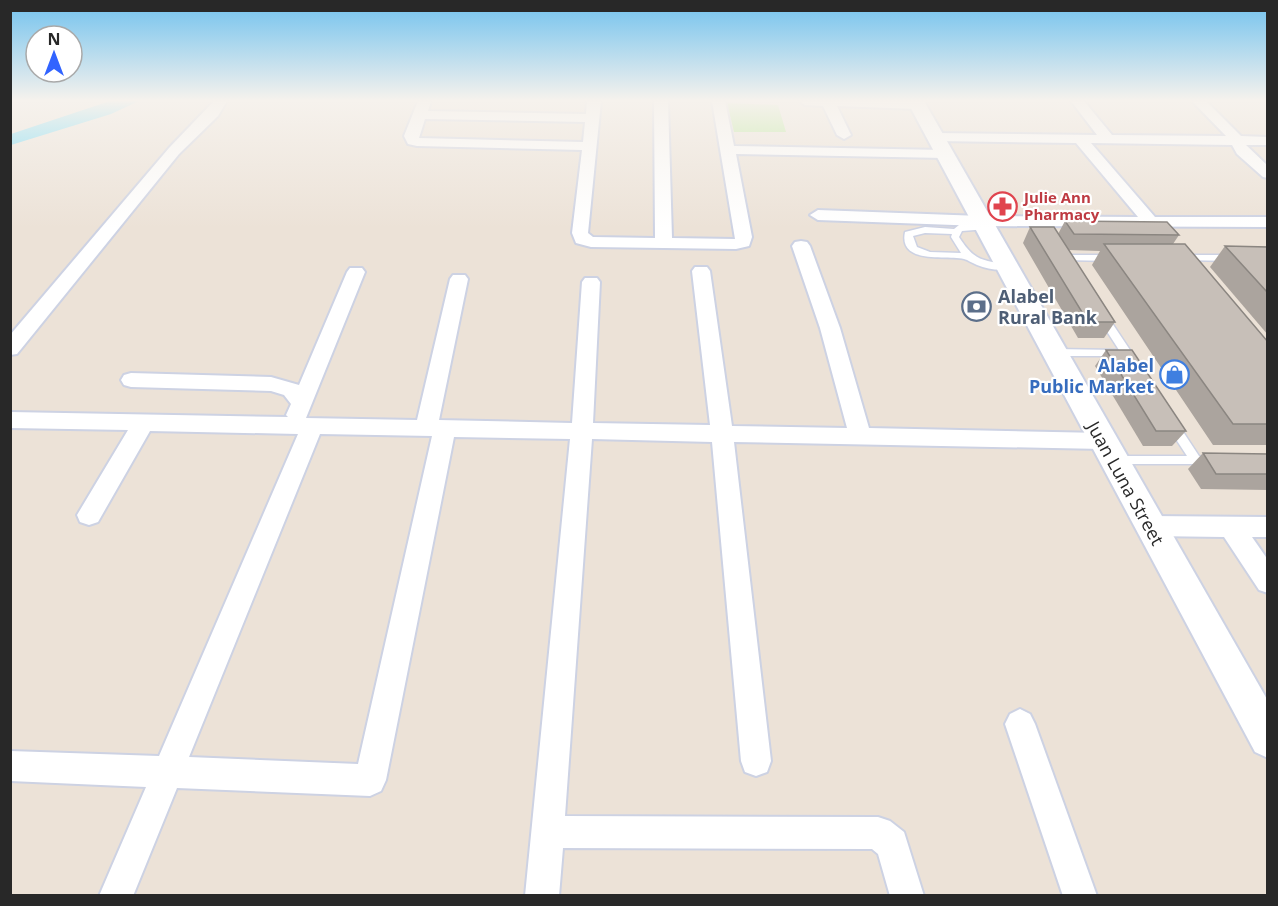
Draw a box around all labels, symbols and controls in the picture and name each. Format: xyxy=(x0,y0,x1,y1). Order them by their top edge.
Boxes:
north arrow xyxy=(24,24,84,84)
text: N xyxy=(47,28,61,50)
place label: Julie Ann Pharmacy xyxy=(1022,187,1100,224)
pharmacy icon: Julie Ann Pharmacy xyxy=(987,190,1019,222)
place label: Alabel Rural Bank xyxy=(998,284,1098,329)
bank icon: Alabel Rural Bank xyxy=(961,290,993,322)
place label: Alabel Public Market xyxy=(1029,353,1154,398)
shop icon: Alabel Public Market xyxy=(1159,359,1191,391)
street label: Juan Luna Street xyxy=(1081,415,1170,549)

